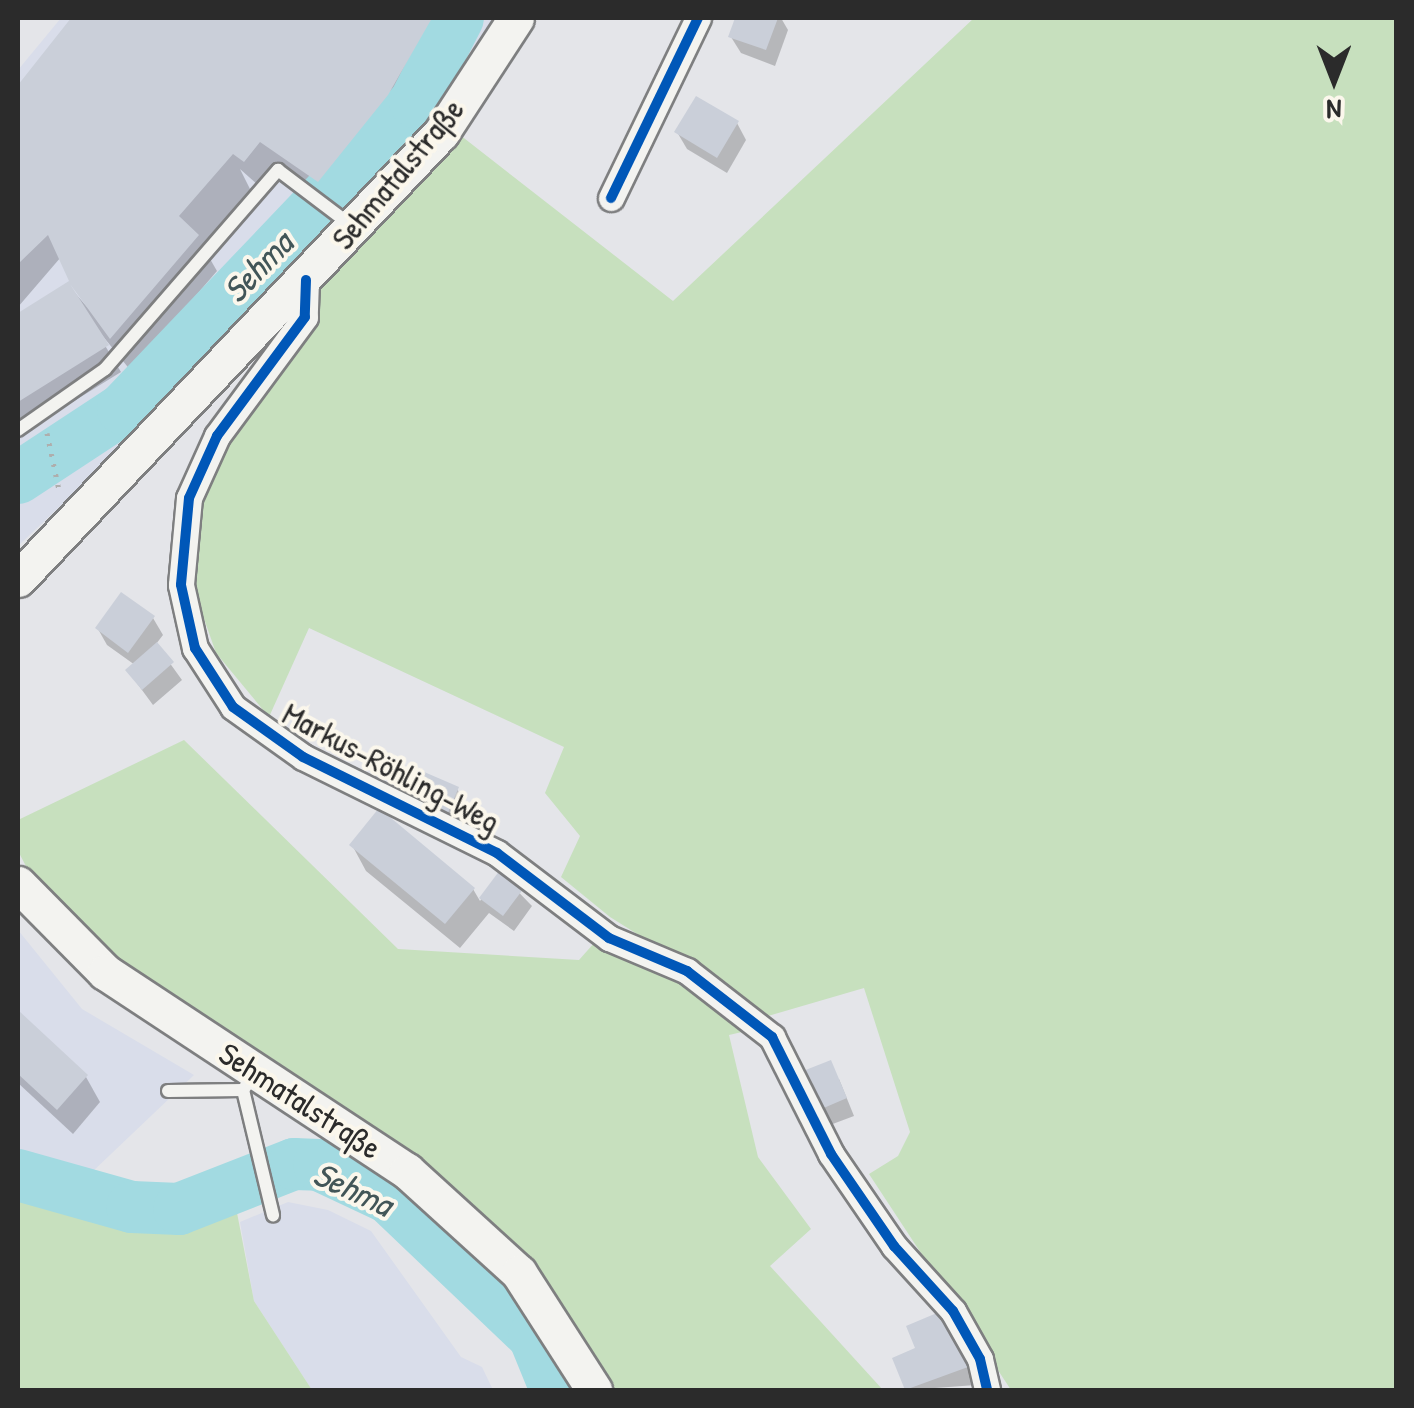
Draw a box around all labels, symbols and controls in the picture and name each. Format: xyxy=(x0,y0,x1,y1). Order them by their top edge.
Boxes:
north arrow xyxy=(1284,30,1384,130)
street label: Sehmatalstraße xyxy=(324,91,472,257)
text: N xyxy=(1327,91,1341,129)
water label: Sehma xyxy=(214,223,302,311)
street label: Markus-Röhling-Weg xyxy=(276,695,506,841)
street label: Sehmatalstraße xyxy=(212,1034,388,1168)
water label: Sehma xyxy=(307,1153,399,1225)

